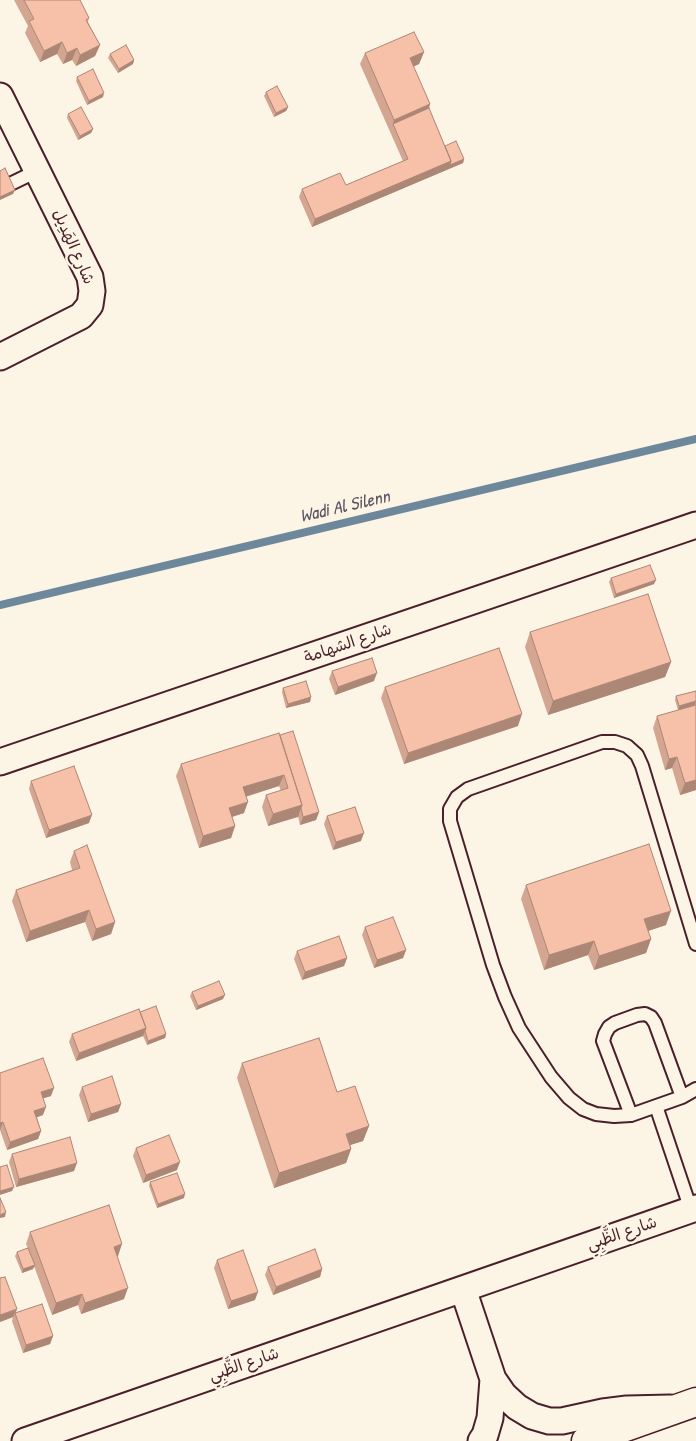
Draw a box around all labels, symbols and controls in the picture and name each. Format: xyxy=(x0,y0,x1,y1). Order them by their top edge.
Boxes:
street label: شارع الهَدِيل xyxy=(48,207,98,287)
water label: Wadi Al Silenn xyxy=(298,486,392,528)
street label: شارع الشهامة xyxy=(302,620,394,668)
street label: شارع الظَّبِي xyxy=(584,1213,660,1255)
street label: شارع الظَّبِي xyxy=(206,1344,282,1386)

